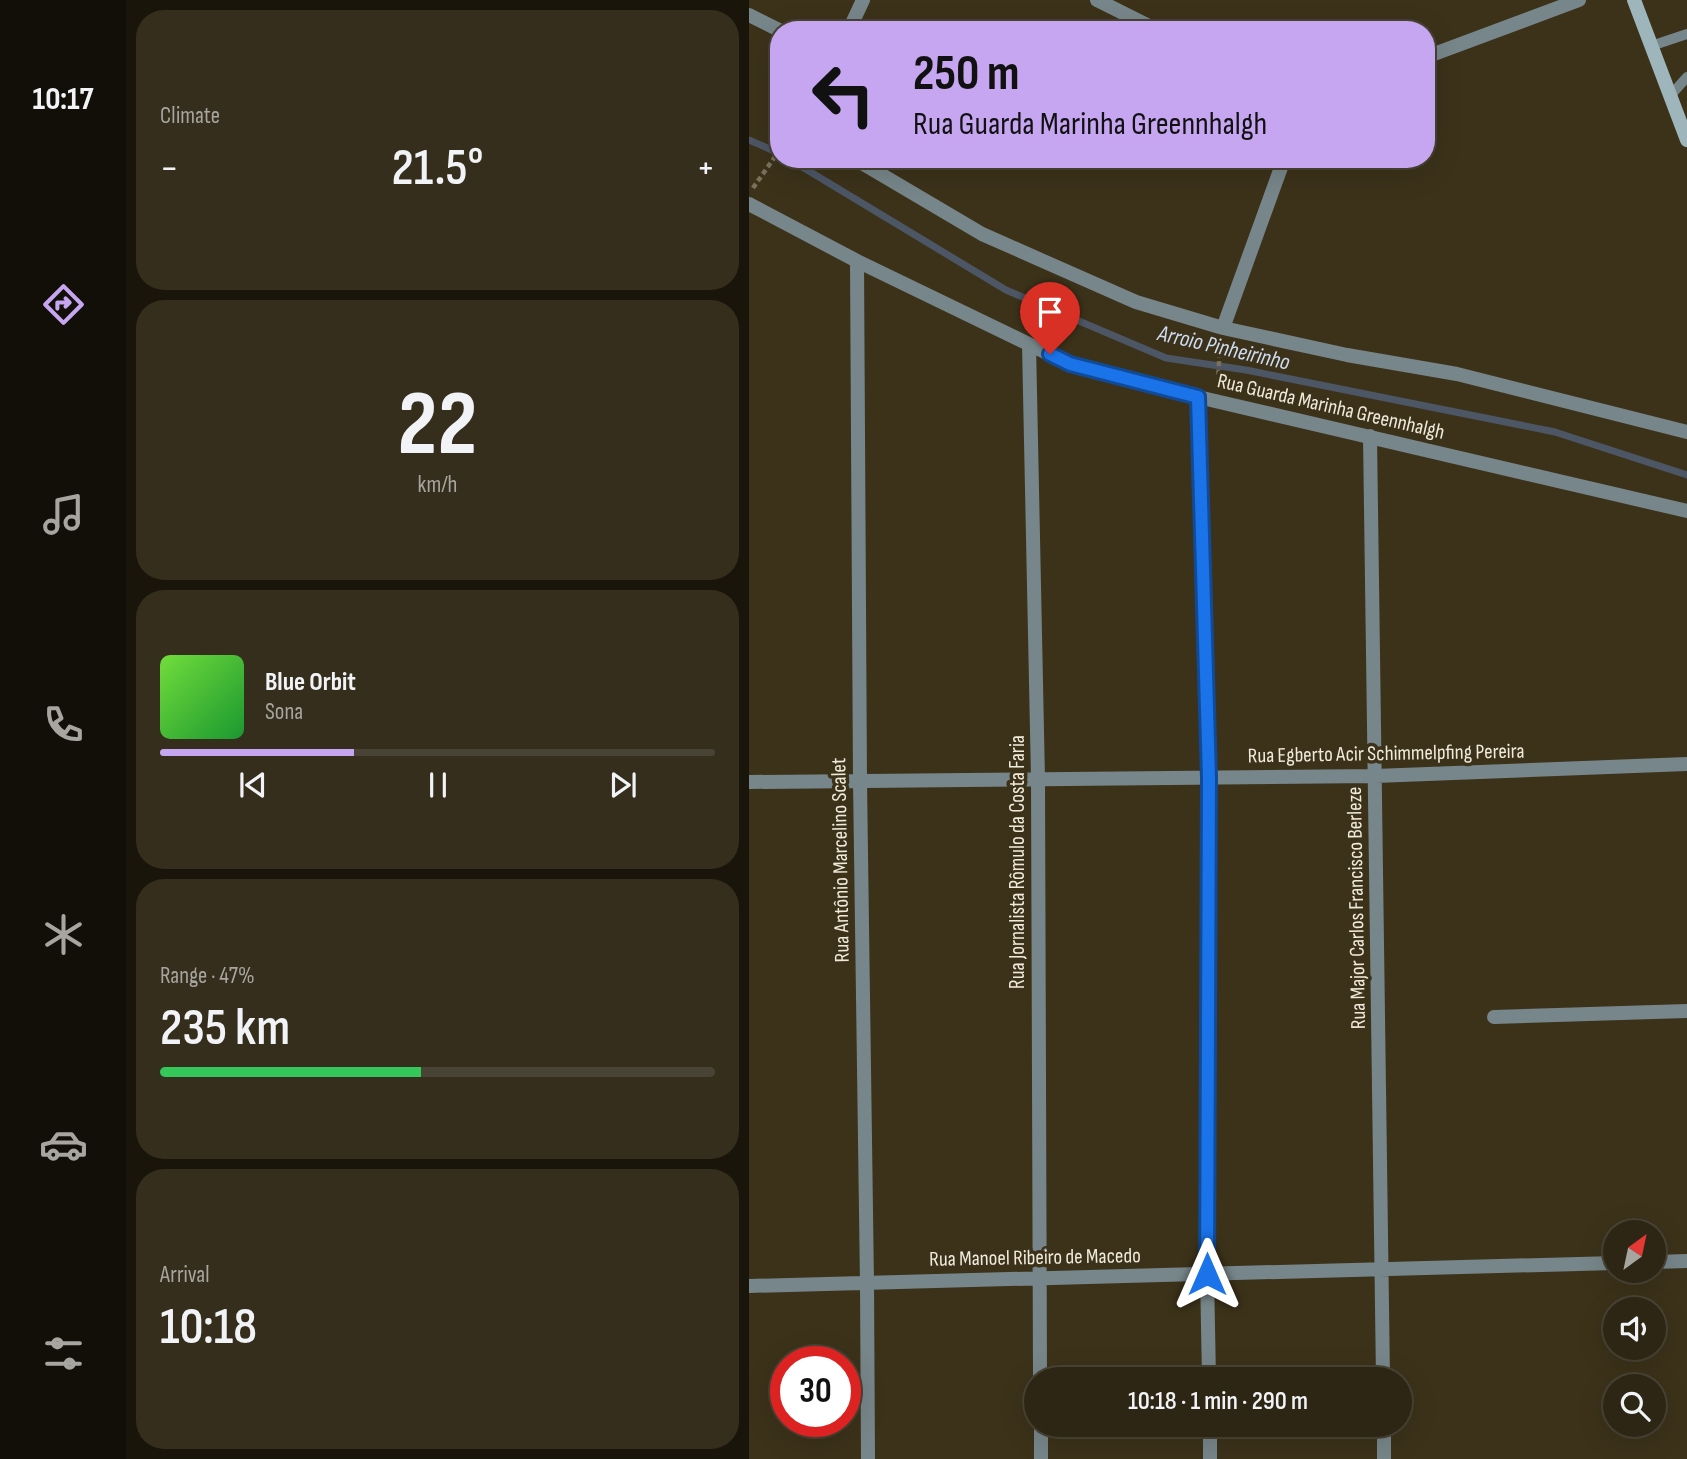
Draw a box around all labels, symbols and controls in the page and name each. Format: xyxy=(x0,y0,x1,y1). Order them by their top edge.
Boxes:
text: 250 m xyxy=(913,45,1019,104)
icon: left xyxy=(798,49,889,140)
text: 10:17 xyxy=(33,80,93,119)
text: Climate xyxy=(160,102,220,130)
text: Rua Guarda Marinha Greennhalgh xyxy=(913,105,1267,144)
text: 21.5° xyxy=(392,137,483,200)
text: − xyxy=(160,146,179,191)
text: + xyxy=(696,146,715,191)
icon: directions xyxy=(39,280,88,329)
pin xyxy=(1020,282,1080,354)
icon: arrive xyxy=(1031,293,1069,331)
water label: Arroio Pinheirinho xyxy=(1154,319,1293,377)
street label: Rua Guarda Marinha Greennhalgh xyxy=(1215,368,1447,445)
text: 22 xyxy=(398,371,477,480)
text: km/h xyxy=(418,471,457,499)
icon: music xyxy=(39,490,88,539)
text: Blue Orbit xyxy=(265,667,356,698)
text: Sona xyxy=(265,698,303,726)
icon: phone xyxy=(39,700,88,749)
street label: Rua Jornalista Rômulo da Costa Faria xyxy=(1005,735,1030,989)
street label: Rua Egberto Acir Schimmelpfing Pereira xyxy=(1247,739,1525,768)
street label: Rua Antônio Marcelino Scalet xyxy=(826,758,855,962)
icon: previous xyxy=(234,766,272,804)
icon: pause xyxy=(419,766,457,804)
icon: next xyxy=(604,766,642,804)
street label: Rua Major Carlos Francisco Berleze xyxy=(1342,787,1371,1029)
icon: climate xyxy=(39,910,88,959)
text: Range · 47% xyxy=(160,962,255,990)
text: 235 km xyxy=(160,997,290,1060)
icon: car xyxy=(39,1120,88,1169)
north arrow xyxy=(1603,1220,1666,1283)
map controls xyxy=(1603,1220,1666,1437)
position arrow xyxy=(1170,1237,1244,1311)
street label: Rua Manoel Ribeiro de Macedo xyxy=(929,1243,1141,1272)
text: Arrival xyxy=(160,1261,209,1289)
text: 10:18 xyxy=(160,1296,257,1359)
button: sound xyxy=(1603,1297,1666,1360)
icon: filters xyxy=(39,1329,88,1378)
speed limit sign: 30 xyxy=(770,1346,861,1437)
button: search xyxy=(1603,1374,1666,1437)
text: 10:18 · 1 min · 290 m xyxy=(1128,1386,1308,1417)

